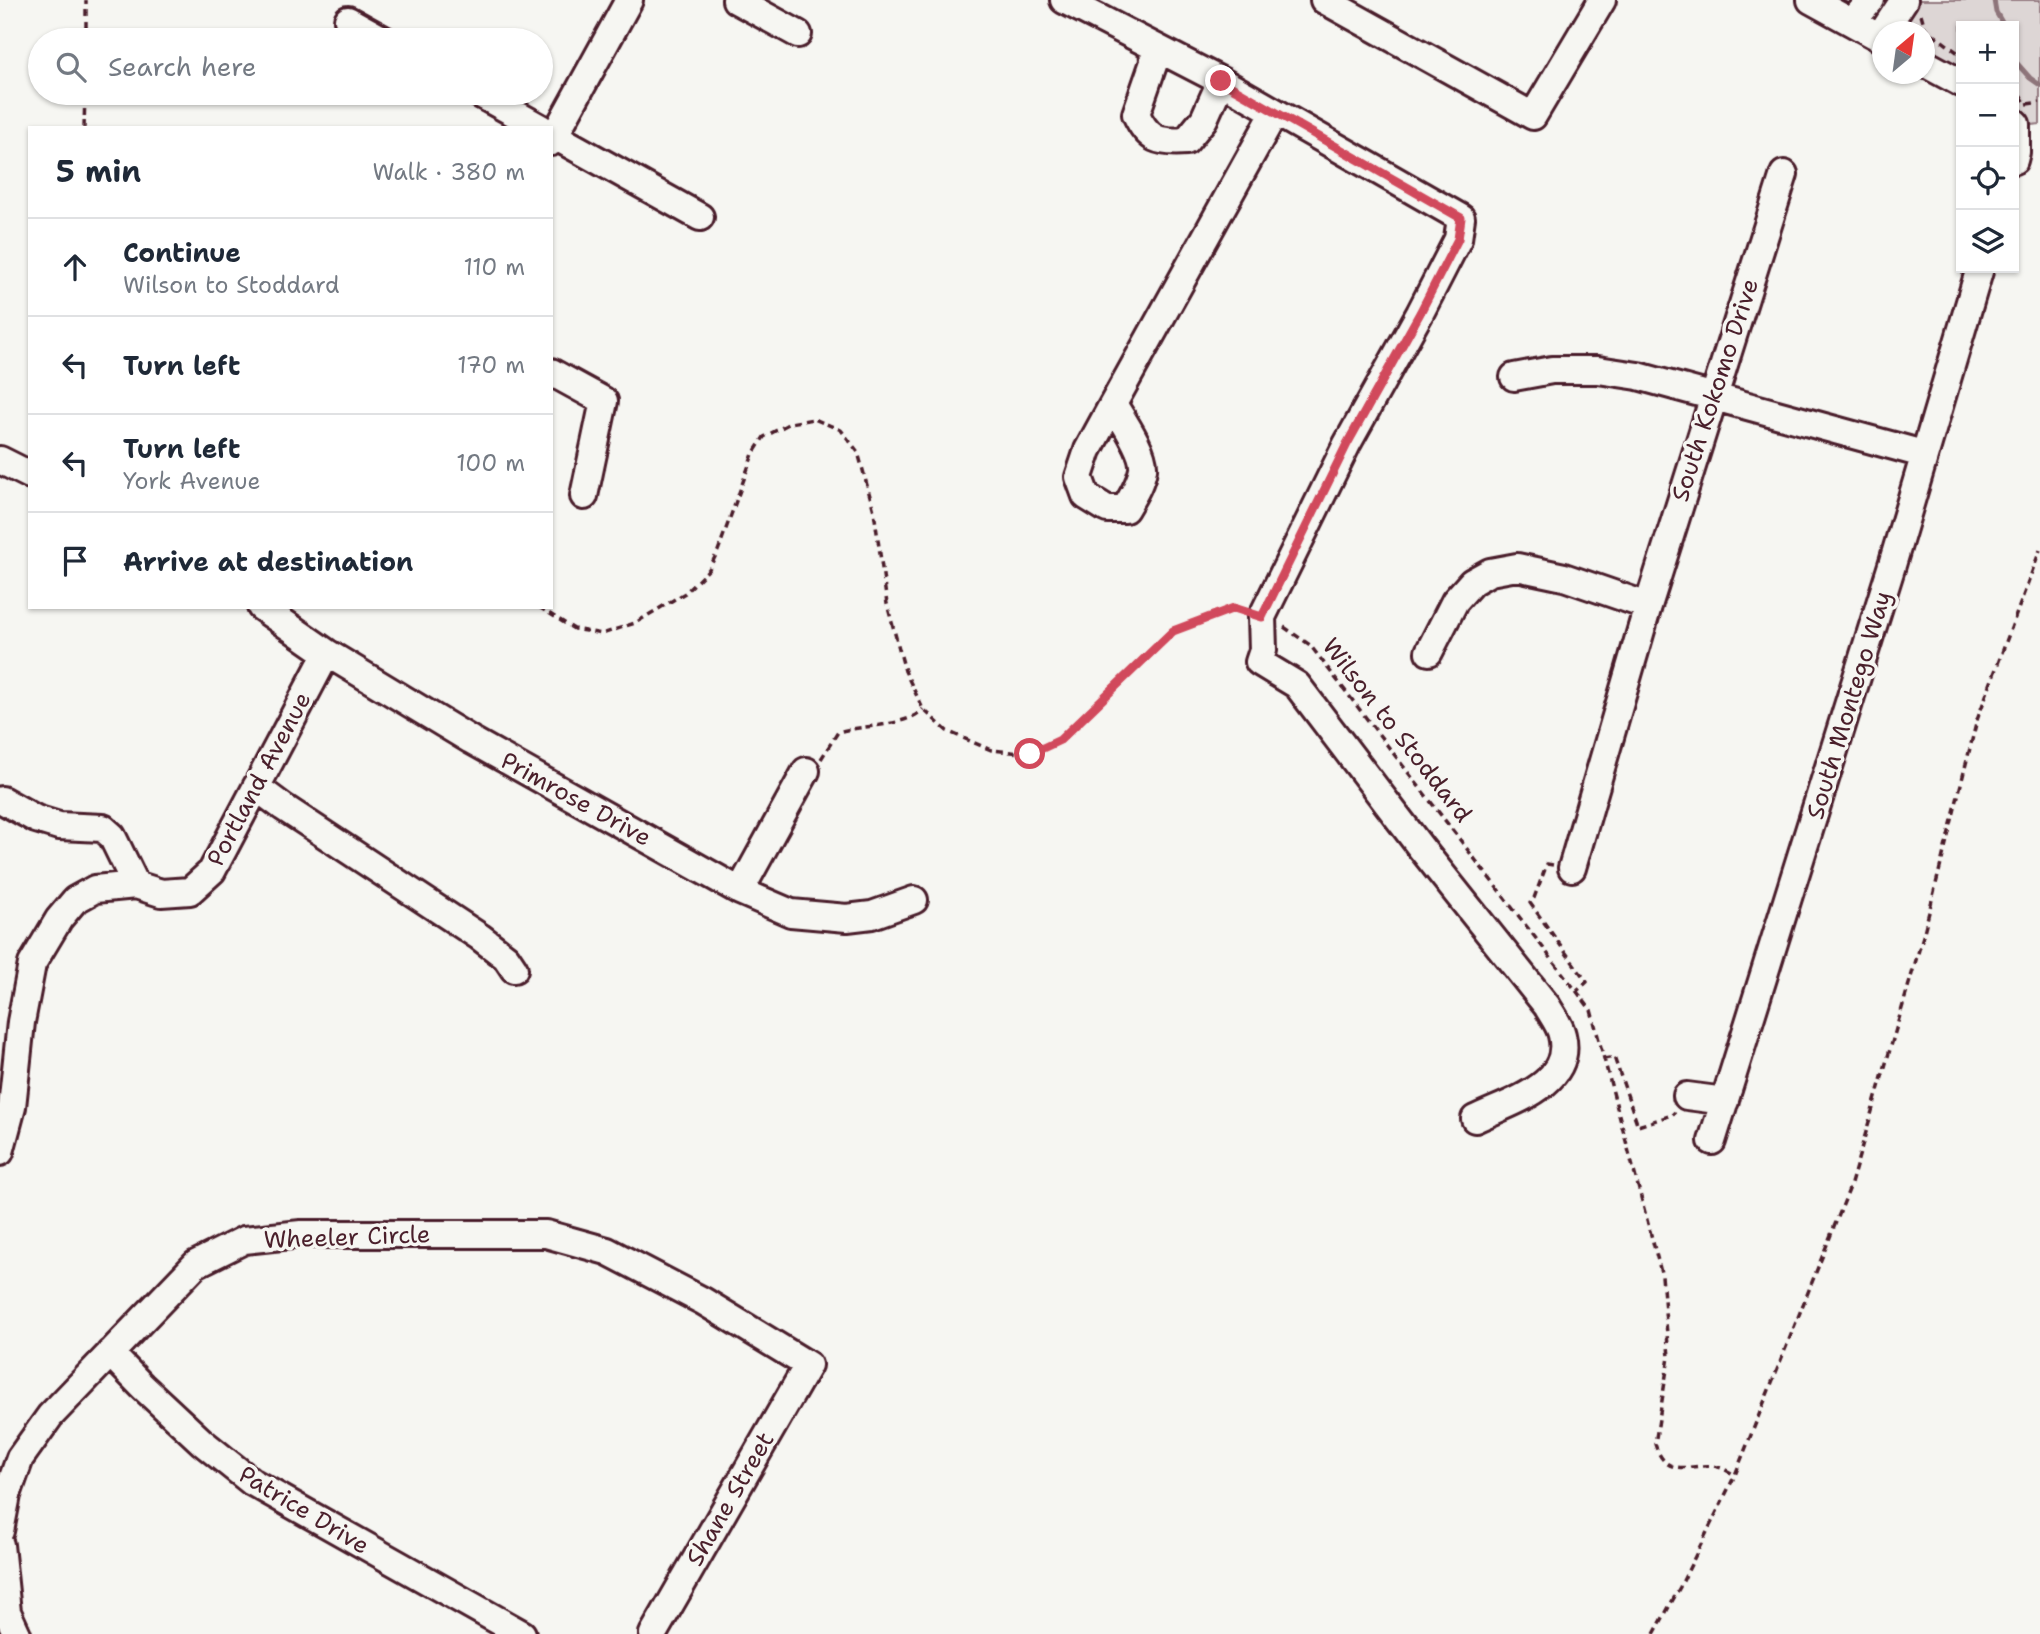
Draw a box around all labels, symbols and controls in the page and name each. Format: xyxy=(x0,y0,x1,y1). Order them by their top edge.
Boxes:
north arrow xyxy=(1872,21,1935,84)
map controls xyxy=(1956,21,2019,273)
button: + xyxy=(1956,21,2019,84)
search box xyxy=(28,28,553,105)
icon: search xyxy=(52,48,90,86)
text: Search here xyxy=(108,49,257,84)
route end xyxy=(1205,65,1236,96)
button: − xyxy=(1956,84,2019,147)
button: locate xyxy=(1956,147,2019,210)
text: 5 min xyxy=(56,151,141,192)
text: Walk · 380 m xyxy=(372,157,525,187)
button: layers xyxy=(1956,210,2019,273)
text: Continue xyxy=(123,235,241,270)
icon: ahead xyxy=(56,248,94,286)
text: 110 m xyxy=(463,252,525,282)
text: Wilson to Stoddard xyxy=(123,270,340,300)
street label: South Kokomo Drive xyxy=(1664,274,1766,506)
icon: left xyxy=(56,346,94,384)
text: Turn left xyxy=(123,348,240,383)
text: 170 m xyxy=(457,350,525,380)
text: Turn left xyxy=(123,431,240,466)
icon: left xyxy=(56,444,94,482)
text: 100 m xyxy=(456,448,525,478)
text: York Avenue xyxy=(123,466,260,496)
icon: arrive xyxy=(56,542,94,580)
text: Arrive at destination xyxy=(123,544,413,579)
street label: South Montego Way xyxy=(1799,587,1899,823)
street label: Wilson to Stoddard xyxy=(1315,631,1479,829)
street label: Portland Avenue xyxy=(200,686,318,872)
route start xyxy=(1014,738,1045,769)
street label: Primrose Drive xyxy=(495,744,657,854)
street label: Wheeler Circle xyxy=(263,1218,431,1256)
street label: Shane Street xyxy=(679,1426,781,1572)
street label: Patrice Drive xyxy=(233,1458,375,1562)

